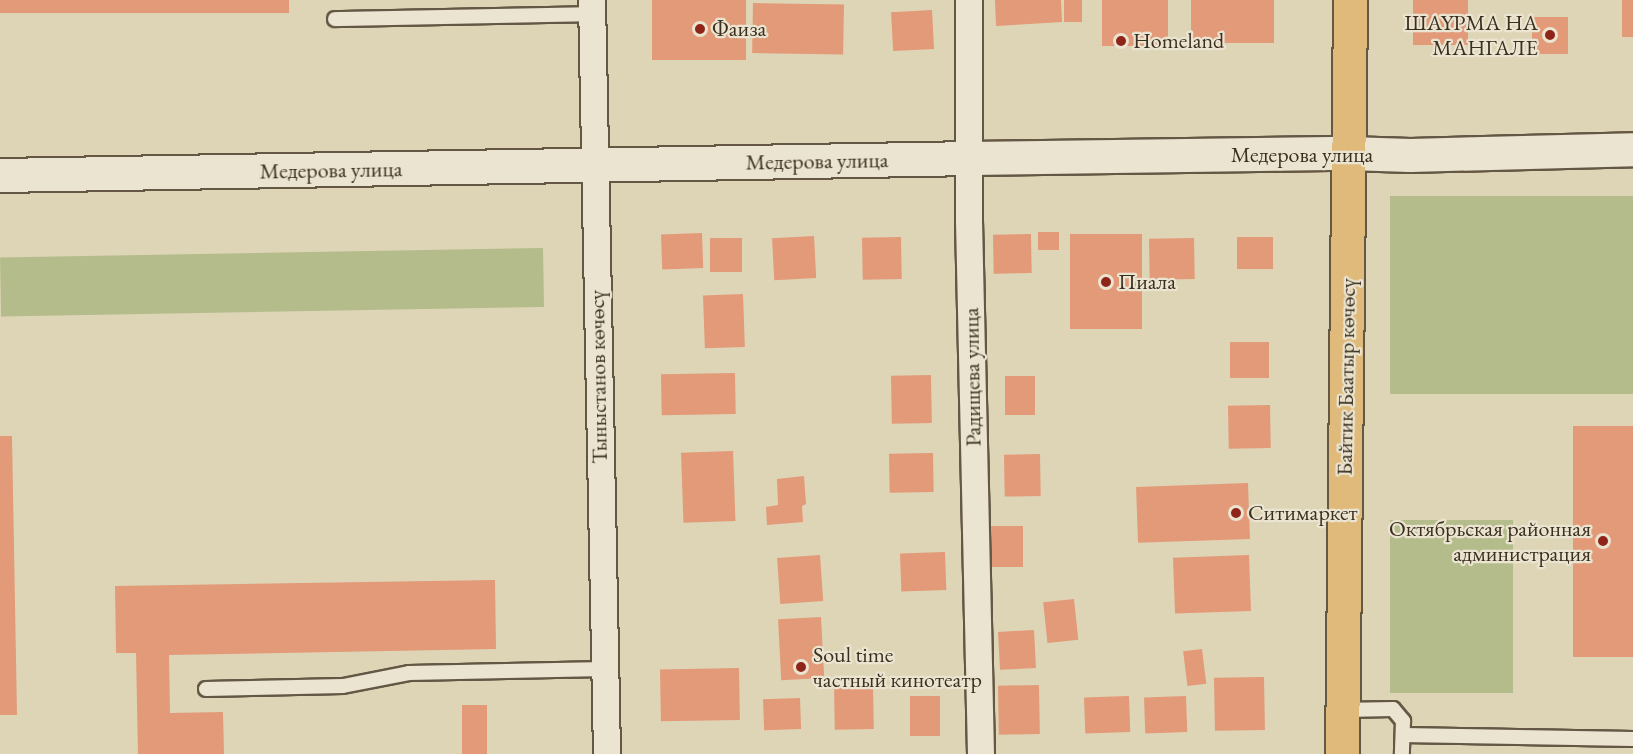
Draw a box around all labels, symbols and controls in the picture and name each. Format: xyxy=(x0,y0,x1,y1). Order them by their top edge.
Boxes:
place label: ШАҮРМА НА МАНГАЛЕ xyxy=(1404,9,1538,60)
place label: Фаиза xyxy=(712,16,766,42)
marker: Фаиза xyxy=(693,22,707,36)
place label: Homeland xyxy=(1133,28,1224,54)
marker: ШАҮРМА НА МАНГАЛЕ xyxy=(1543,28,1557,42)
marker: Homeland xyxy=(1114,34,1128,48)
street label: Медерова улица xyxy=(1231,142,1373,168)
street label: Медерова улица xyxy=(745,147,889,175)
street label: Медерова улица xyxy=(259,156,403,184)
place label: Пиала xyxy=(1118,269,1176,295)
marker: Пиала xyxy=(1099,275,1113,289)
street label: Байтик Баатыр көчөсү xyxy=(1331,278,1361,476)
street label: Тыныстанов көчөсү xyxy=(583,290,613,464)
street label: Радищева улица xyxy=(958,307,986,447)
place label: Ситимаркет xyxy=(1248,500,1357,526)
marker: Ситимаркет xyxy=(1229,506,1243,520)
place label: Октябрьская районная администрация xyxy=(1389,515,1591,566)
marker: Октябрьская районная администрация xyxy=(1596,534,1610,548)
place label: Soul time частный кинотеатр xyxy=(813,641,982,692)
marker: Soul time частный кинотеатр xyxy=(794,660,808,674)

